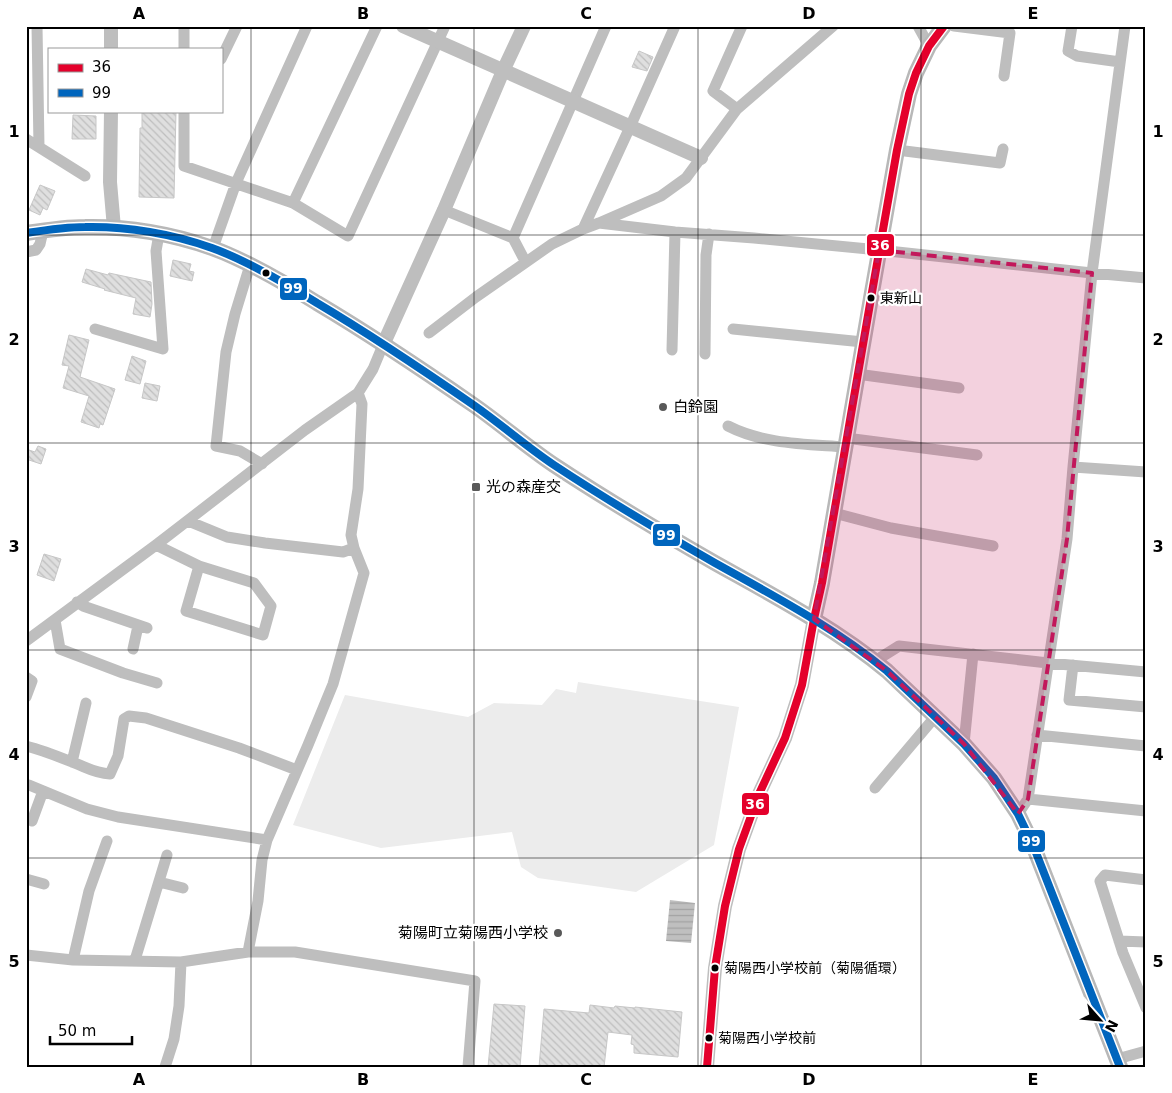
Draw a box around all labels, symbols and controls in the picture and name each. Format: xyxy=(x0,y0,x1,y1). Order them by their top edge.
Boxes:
text: A xyxy=(133,4,146,23)
text: B xyxy=(357,4,369,23)
text: C xyxy=(580,4,592,23)
text: D xyxy=(802,4,816,23)
text: E xyxy=(1028,4,1038,23)
legend xyxy=(48,48,222,112)
text: 36 xyxy=(92,58,111,76)
text: 99 xyxy=(92,84,111,102)
text: 1 xyxy=(8,122,20,141)
text: 1 xyxy=(1152,122,1164,141)
line badge: 36 xyxy=(866,233,895,257)
text: 36 xyxy=(870,237,890,253)
unlabelled marker xyxy=(261,268,271,278)
line badge: 99 xyxy=(279,277,308,301)
text: 99 xyxy=(283,280,303,296)
place label: 東新山 xyxy=(880,290,922,306)
marker: 東新山 xyxy=(866,293,876,303)
text: 2 xyxy=(8,330,20,349)
text: 2 xyxy=(1152,330,1164,349)
place label: 白鈴園 xyxy=(673,398,718,416)
marker: 白鈴園 xyxy=(657,401,669,413)
place label: 光の森産交 xyxy=(486,478,561,496)
marker: 光の森産交 xyxy=(470,481,482,493)
line badge: 99 xyxy=(652,523,681,547)
text: 99 xyxy=(656,527,676,543)
text: 3 xyxy=(8,537,20,556)
text: 3 xyxy=(1152,537,1164,556)
text: 4 xyxy=(8,745,20,764)
text: 4 xyxy=(1152,745,1164,764)
line badge: 36 xyxy=(741,792,770,816)
text: 36 xyxy=(745,796,765,812)
line badge: 99 xyxy=(1017,829,1046,853)
text: 99 xyxy=(1021,833,1041,849)
place label: 菊陽町立菊陽西小学校 xyxy=(398,924,548,942)
marker: 菊陽町立菊陽西小学校 xyxy=(552,927,564,939)
text: 5 xyxy=(8,952,20,971)
text: 5 xyxy=(1152,952,1164,971)
place label: 菊陽西小学校前（菊陽循環） xyxy=(724,960,906,976)
marker: 菊陽西小学校前（菊陽循環） xyxy=(710,963,720,973)
north arrow xyxy=(1074,996,1124,1046)
scale bar xyxy=(50,1013,132,1045)
text: N xyxy=(1102,1017,1121,1035)
text: 50 m xyxy=(58,1022,96,1040)
place label: 菊陽西小学校前 xyxy=(718,1030,816,1046)
marker: 菊陽西小学校前 xyxy=(704,1033,714,1043)
text: A xyxy=(133,1070,146,1089)
text: B xyxy=(357,1070,369,1089)
text: C xyxy=(580,1070,592,1089)
text: D xyxy=(802,1070,816,1089)
text: E xyxy=(1028,1070,1038,1089)

